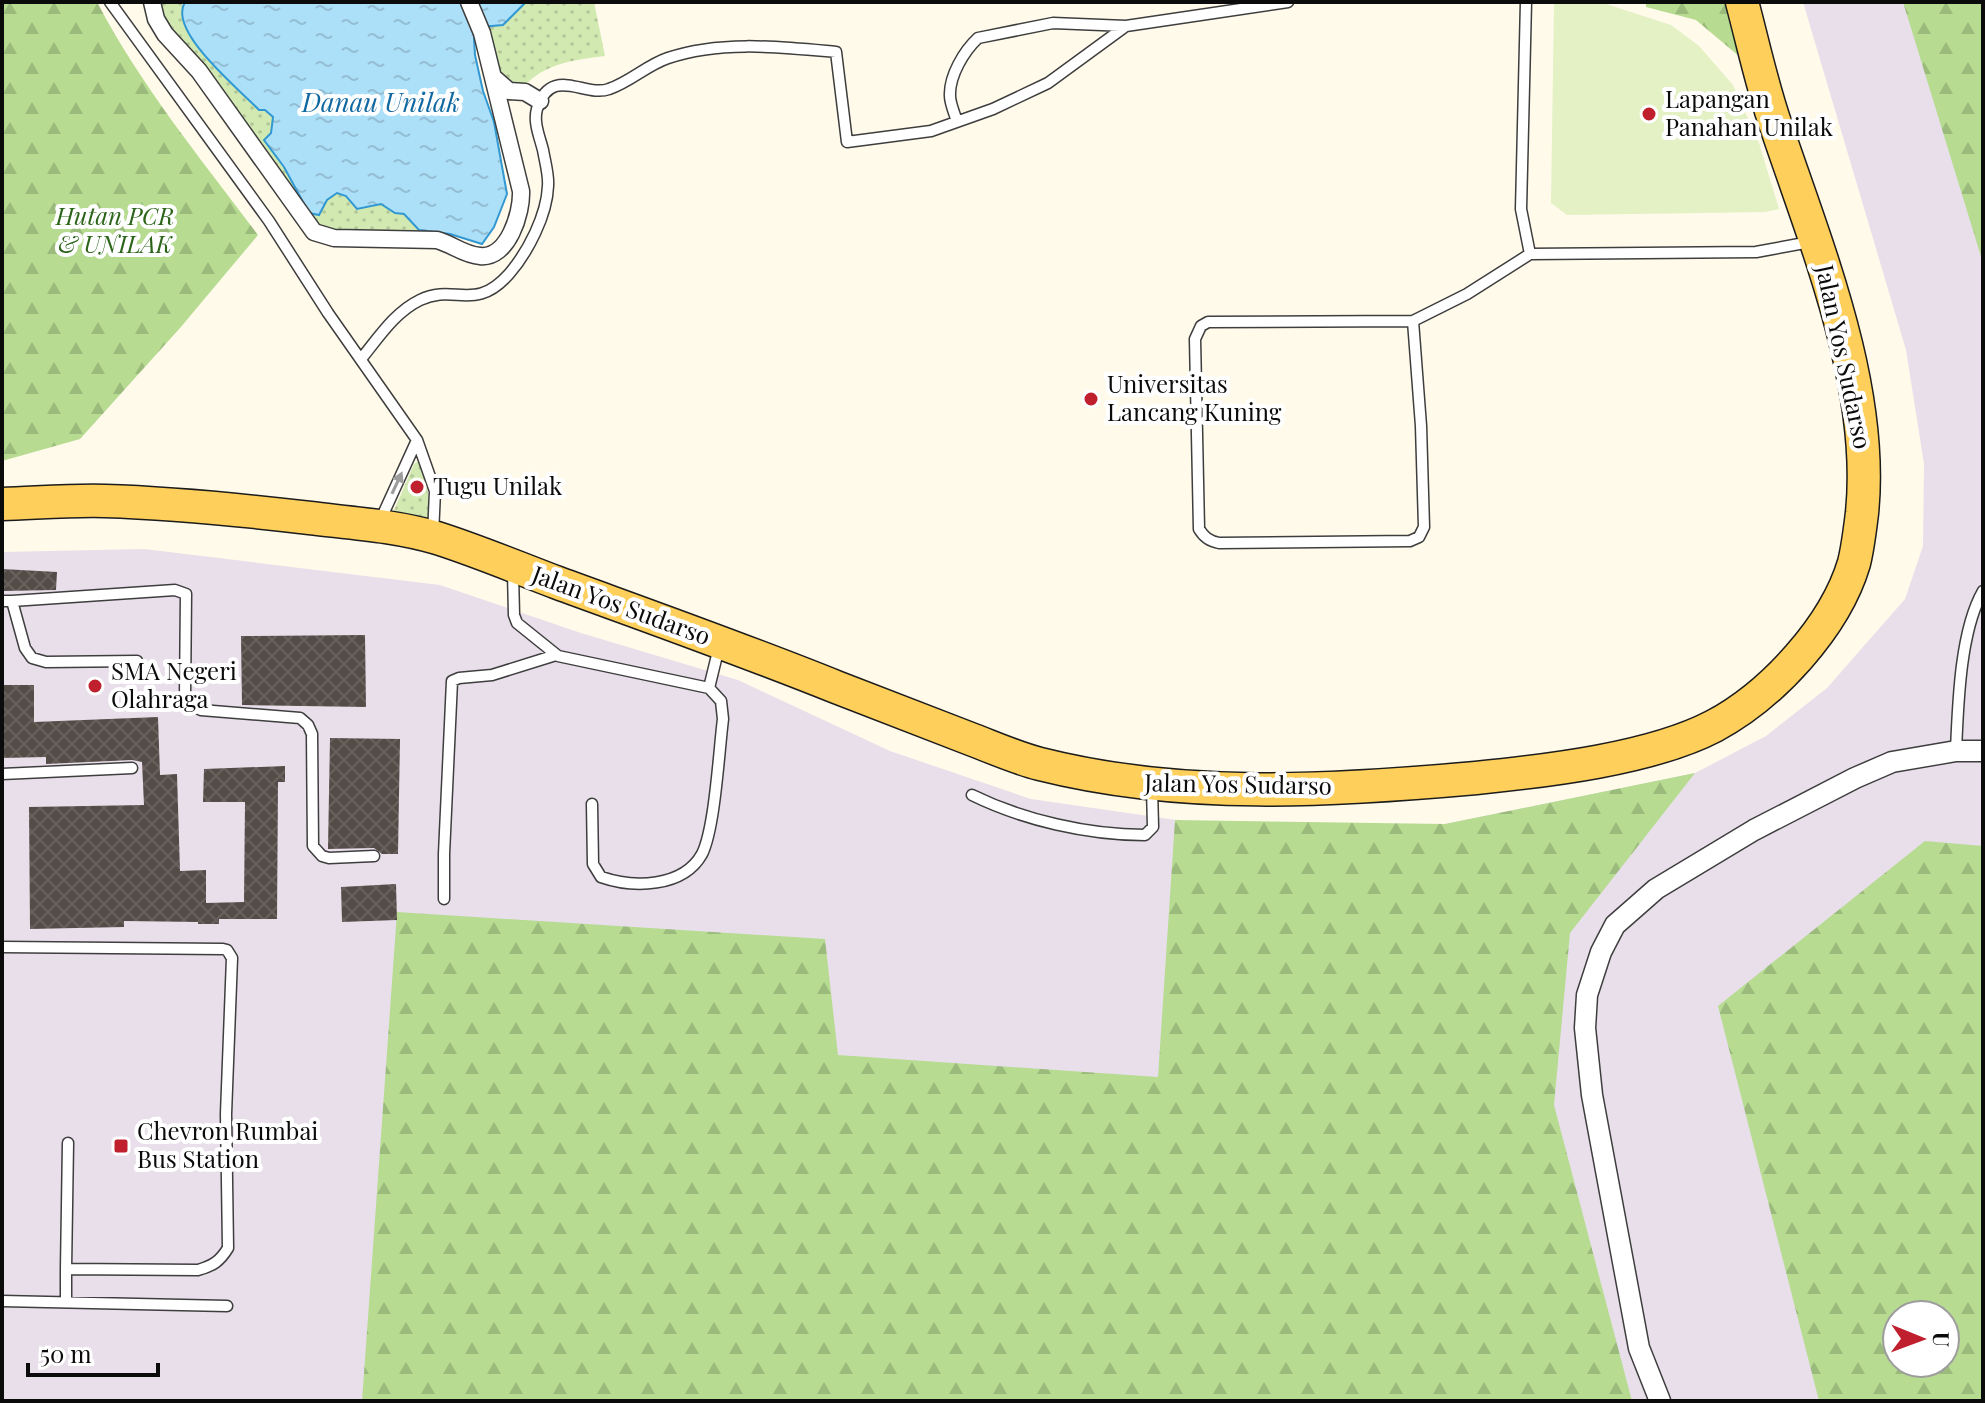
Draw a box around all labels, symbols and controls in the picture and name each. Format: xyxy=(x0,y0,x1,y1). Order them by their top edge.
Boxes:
place label: Lapangan Panahan Unilak xyxy=(1665,82,1834,142)
water label: Danau Unilak xyxy=(301,84,460,119)
marker: Lapangan Panahan Unilak xyxy=(1640,105,1658,123)
park label: Hutan PCR & UNILAK xyxy=(55,199,174,259)
street label: Jalan Yos Sudarso xyxy=(1810,261,1880,452)
place label: Universitas Lancang Kuning xyxy=(1107,367,1282,427)
marker: Universitas Lancang Kuning xyxy=(1082,390,1100,408)
place label: Tugu Unilak xyxy=(433,469,563,501)
one-way arrow xyxy=(390,471,404,495)
marker: Tugu Unilak xyxy=(408,478,426,496)
street label: Jalan Yos Sudarso xyxy=(527,557,715,651)
place label: SMA Negeri Olahraga xyxy=(111,654,237,714)
marker: SMA Negeri Olahraga xyxy=(86,677,104,695)
street label: Jalan Yos Sudarso xyxy=(1143,765,1332,801)
place label: Chevron Rumbai Bus Station xyxy=(137,1114,318,1174)
marker: Chevron Rumbai Bus Station xyxy=(112,1137,130,1155)
north arrow xyxy=(1881,1299,1961,1379)
scale bar xyxy=(28,1327,158,1377)
text: U xyxy=(1927,1332,1957,1347)
text: 50 m xyxy=(40,1337,92,1369)

